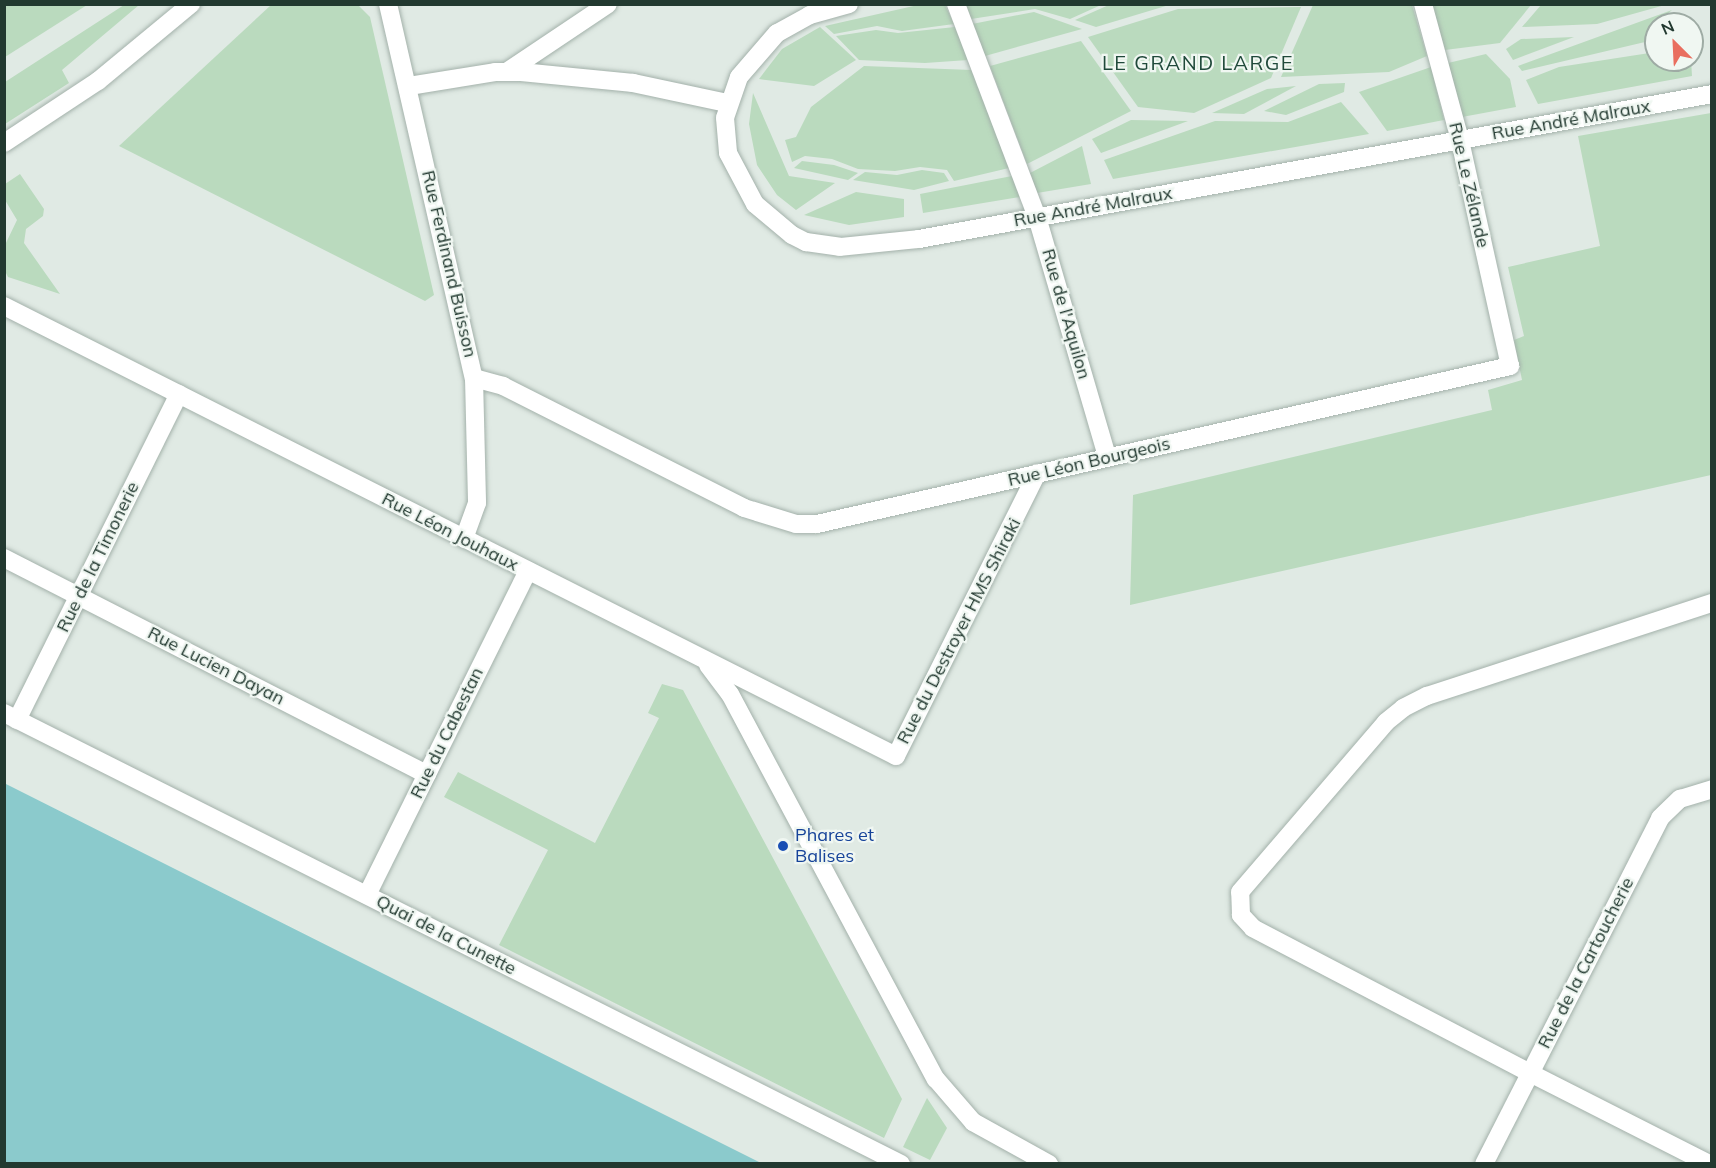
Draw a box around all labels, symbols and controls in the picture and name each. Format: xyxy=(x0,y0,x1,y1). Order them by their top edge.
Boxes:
north arrow xyxy=(1644,12,1704,72)
text: N xyxy=(1658,16,1677,39)
district label: LE GRAND LARGE xyxy=(1102,50,1294,74)
street label: Rue André Malraux xyxy=(1490,95,1652,145)
street label: Rue Le Zélande xyxy=(1444,120,1494,250)
street label: Rue Ferdinand Buisson xyxy=(417,168,481,360)
street label: Rue André Malraux xyxy=(1012,182,1174,232)
street label: Rue de l'Aquilon xyxy=(1037,246,1095,382)
street label: Rue Léon Bourgeois xyxy=(1006,433,1172,491)
street label: Rue de la Timonerie xyxy=(52,478,144,636)
street label: Rue Léon Jouhaux xyxy=(378,488,522,576)
street label: Rue du Destroyer HMS Shiraki xyxy=(892,514,1026,748)
street label: Rue Lucien Dayan xyxy=(144,622,288,710)
street label: Rue du Cabestan xyxy=(406,664,488,802)
place label: Phares et Balises xyxy=(795,825,874,868)
marker: Phares et Balises xyxy=(776,839,790,853)
street label: Rue de la Cartoucherie xyxy=(1533,874,1639,1052)
street label: Quai de la Cunette xyxy=(372,890,520,980)

